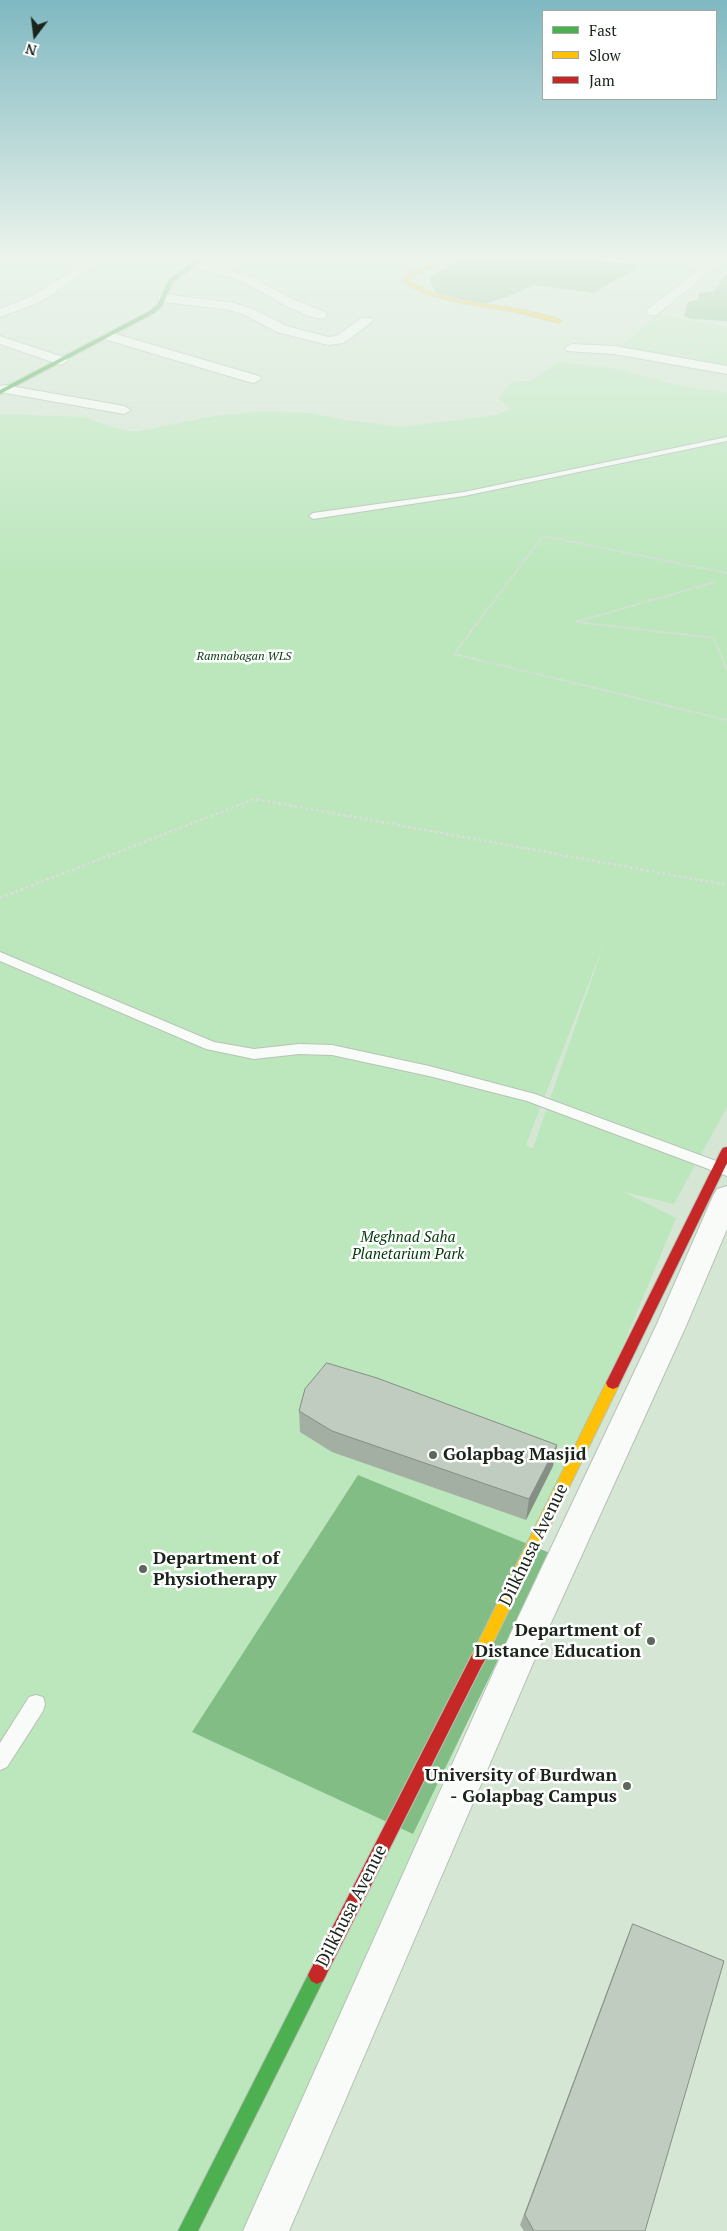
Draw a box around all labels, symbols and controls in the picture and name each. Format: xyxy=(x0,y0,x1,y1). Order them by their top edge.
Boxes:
north arrow xyxy=(10,10,60,60)
legend xyxy=(542,10,717,100)
text: Fast xyxy=(589,20,617,40)
text: N xyxy=(23,39,39,61)
text: Slow xyxy=(589,45,621,65)
text: Jam xyxy=(589,70,615,90)
park label: Ramnabagan WLS xyxy=(197,650,291,664)
park label: Meghnad Saha Planetarium Park xyxy=(352,1229,464,1264)
place label: Golapbag Masjid xyxy=(443,1444,586,1466)
marker: Golapbag Masjid xyxy=(427,1449,439,1461)
street label: Dilkhusa Avenue xyxy=(495,1480,573,1610)
place label: Department of Physiotherapy xyxy=(153,1548,279,1590)
marker: Department of Physiotherapy xyxy=(137,1563,149,1575)
place label: Department of Distance Education xyxy=(475,1620,641,1662)
marker: Department of Distance Education xyxy=(645,1635,657,1647)
place label: University of Burdwan - Golapbag Campus xyxy=(425,1765,617,1808)
marker: University of Burdwan - Golapbag Campus xyxy=(621,1780,633,1792)
street label: Dilkhusa Avenue xyxy=(312,1841,392,1971)

